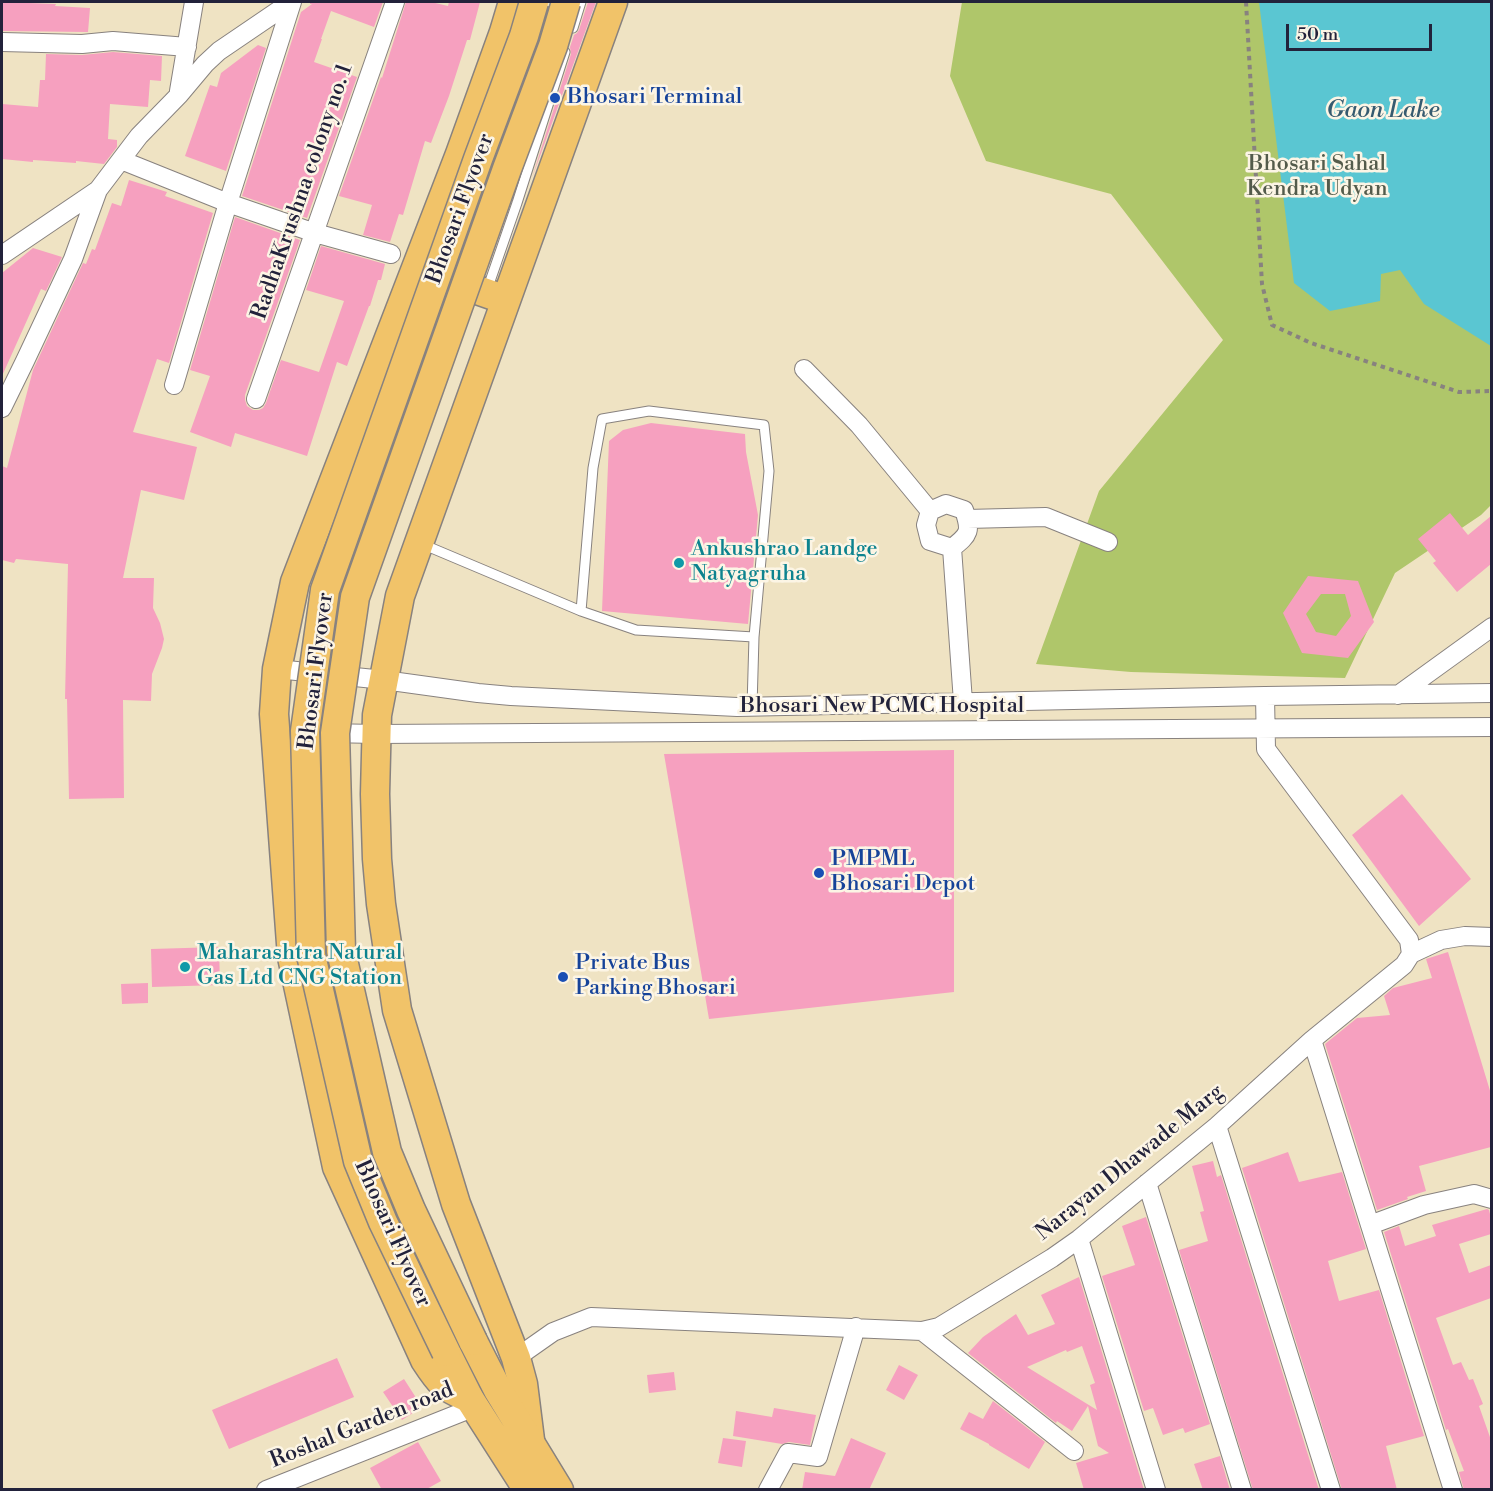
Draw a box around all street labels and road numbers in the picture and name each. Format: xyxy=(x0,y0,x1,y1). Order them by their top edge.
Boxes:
street label: RadhaKrushna colony no. 1 xyxy=(247,61,359,323)
street label: Bhosari Flyover xyxy=(422,130,500,288)
street label: Bhosari Flyover xyxy=(294,591,340,751)
street label: Bhosari New PCMC Hospital xyxy=(740,694,1024,720)
street label: Narayan Dhawade Marg xyxy=(1031,1079,1229,1247)
street label: Bhosari Flyover xyxy=(348,1156,436,1312)
street label: Roshal Garden road xyxy=(266,1377,458,1475)

